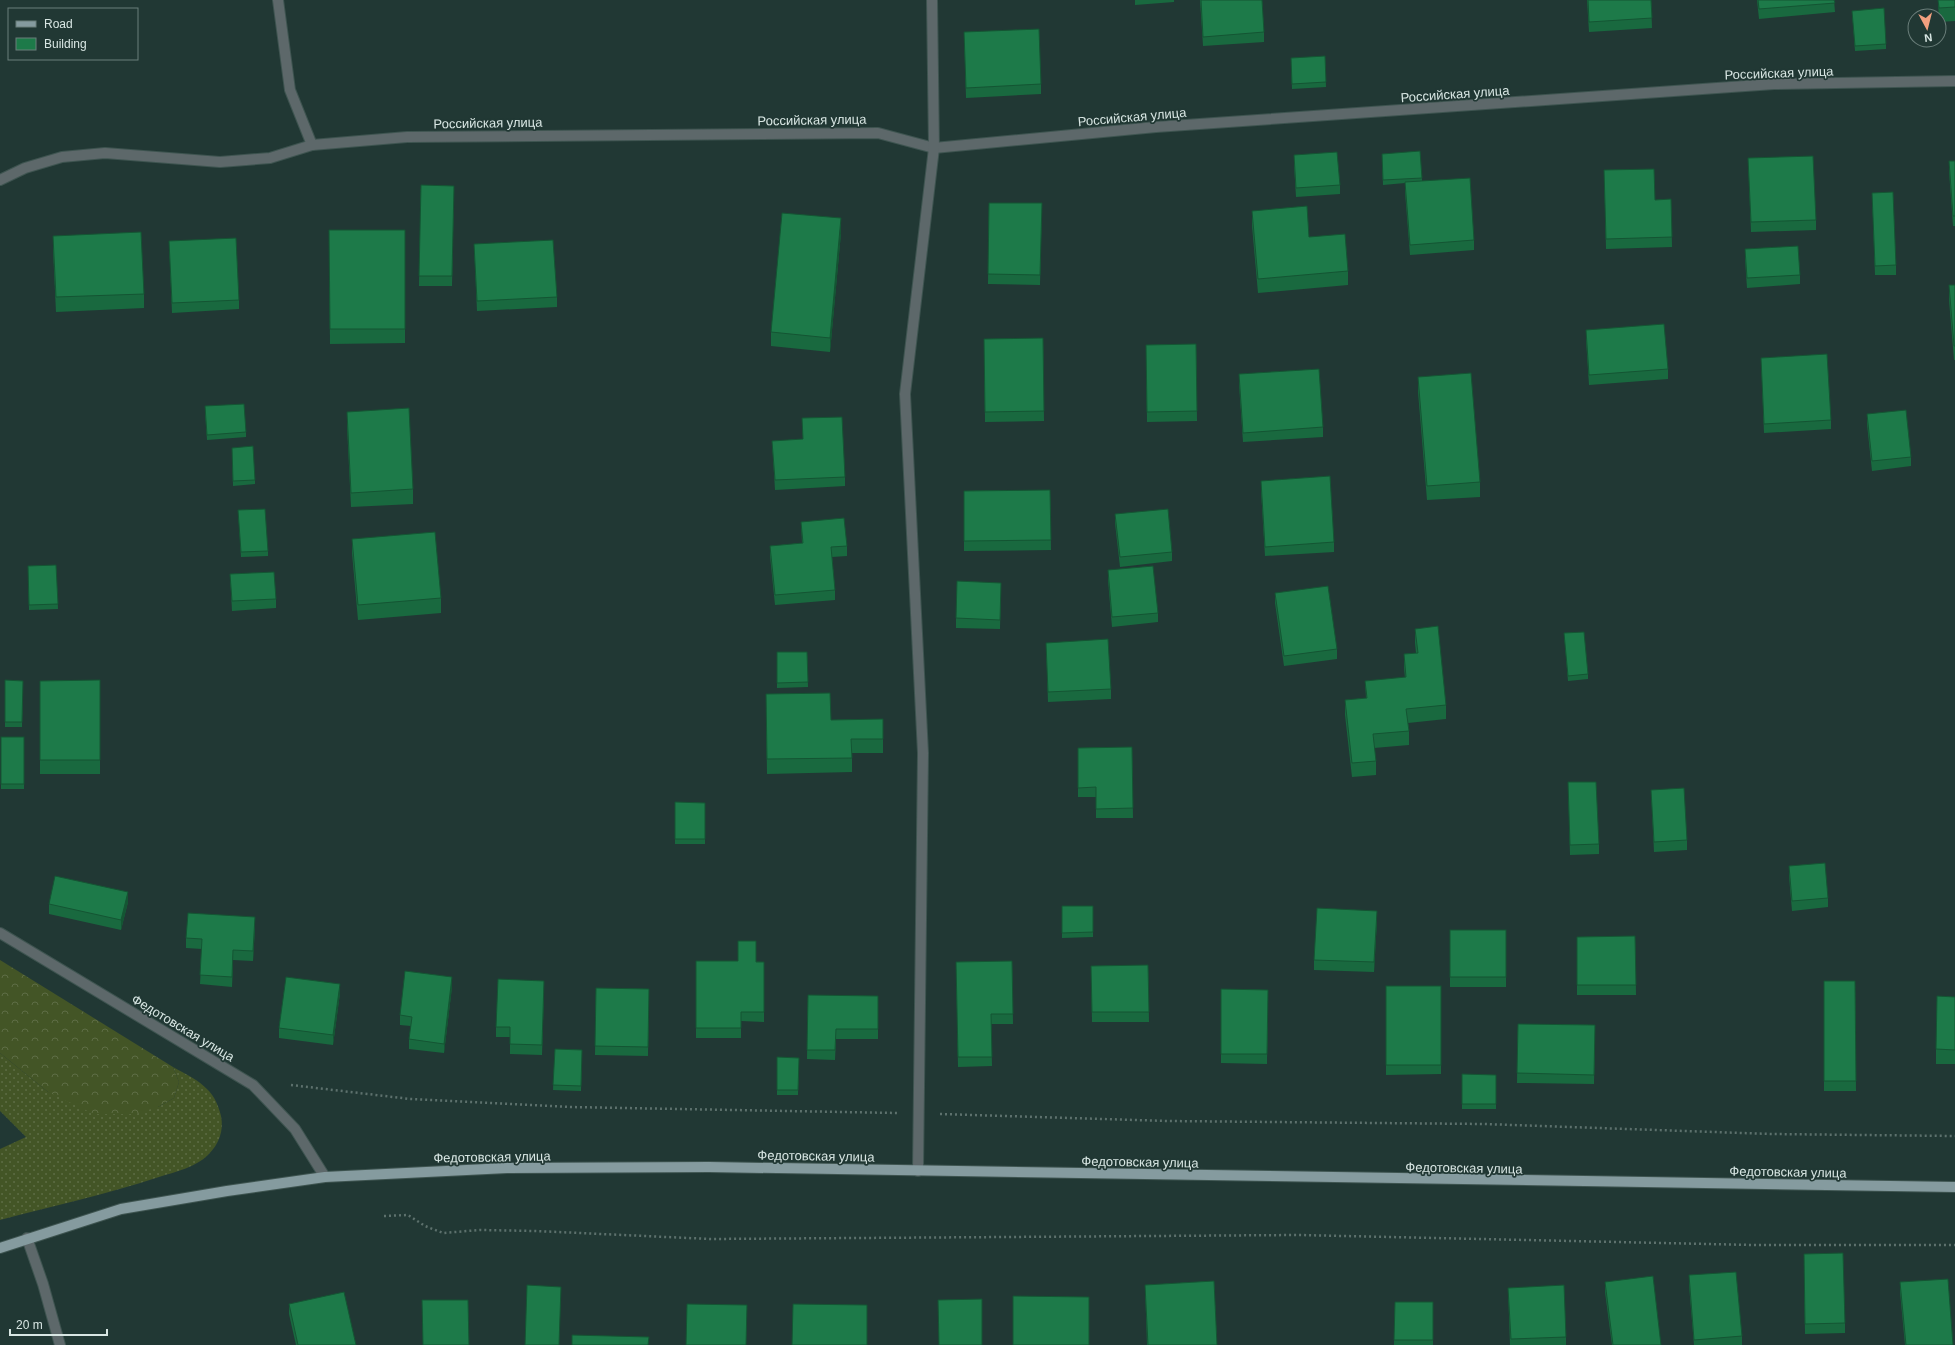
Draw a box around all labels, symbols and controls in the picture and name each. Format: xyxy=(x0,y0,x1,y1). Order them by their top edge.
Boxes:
legend xyxy=(8,8,138,60)
north arrow xyxy=(1907,8,1947,48)
text: Road xyxy=(44,17,73,31)
text: N xyxy=(1923,31,1933,44)
text: Building xyxy=(44,37,87,51)
street label: Российская улица xyxy=(1724,64,1834,82)
street label: Российская улица xyxy=(1400,83,1511,105)
street label: Российская улица xyxy=(1077,105,1188,129)
street label: Российская улица xyxy=(757,112,867,128)
street label: Российская улица xyxy=(433,115,543,131)
street label: Федотовская улица xyxy=(129,991,238,1065)
street label: Федотовская улица xyxy=(757,1147,876,1165)
street label: Федотовская улица xyxy=(433,1148,552,1166)
street label: Федотовская улица xyxy=(1081,1153,1200,1171)
street label: Федотовская улица xyxy=(1405,1159,1524,1177)
street label: Федотовская улица xyxy=(1729,1163,1848,1181)
scale bar xyxy=(10,1311,107,1337)
text: 20 m xyxy=(16,1318,43,1332)

